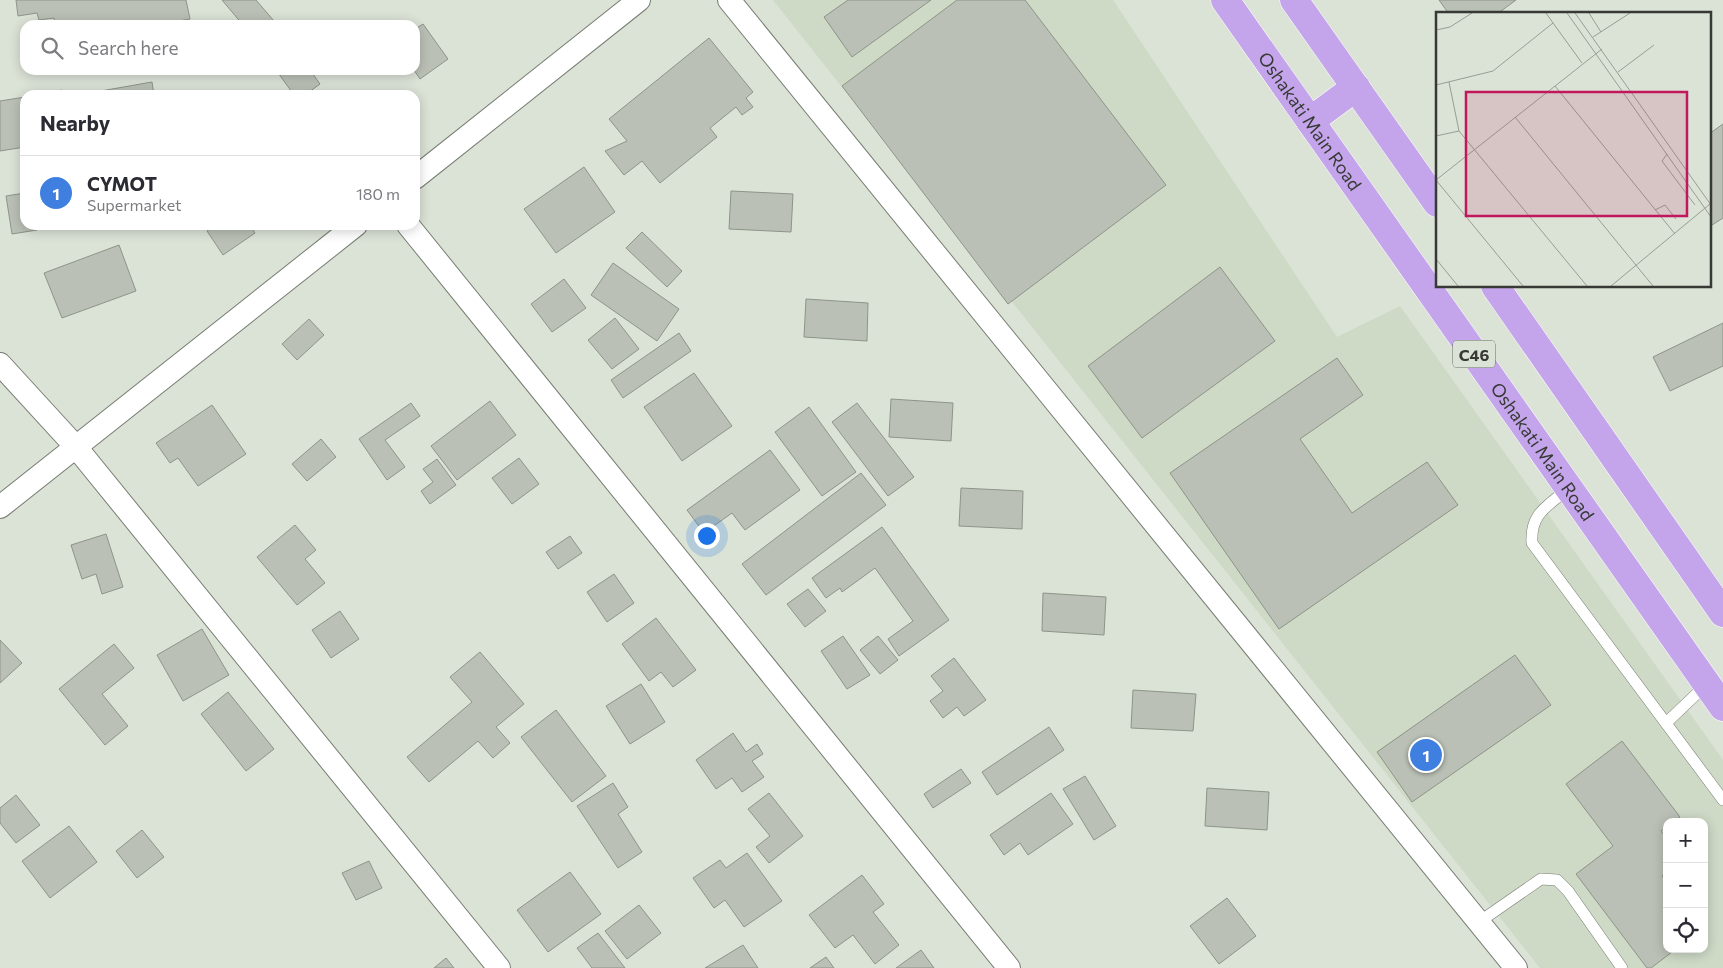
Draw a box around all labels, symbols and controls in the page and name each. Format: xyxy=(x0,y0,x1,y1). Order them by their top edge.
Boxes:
inset map xyxy=(1436,12,1710,288)
search box xyxy=(20,20,420,75)
icon: search xyxy=(38,34,66,62)
text: Search here xyxy=(78,36,178,59)
street label: Oshakati Main Road xyxy=(1254,47,1367,195)
text: Nearby xyxy=(40,110,110,135)
text: CYMOT xyxy=(87,172,157,195)
text: 1 xyxy=(52,184,60,203)
text: 180 m xyxy=(356,184,400,203)
text: Supermarket xyxy=(87,195,182,214)
road number: C46 xyxy=(1453,340,1495,368)
street label: Oshakati Main Road xyxy=(1487,378,1599,525)
your location xyxy=(694,523,720,549)
pin: 1 xyxy=(1410,736,1442,774)
map controls xyxy=(1663,818,1708,953)
button: + xyxy=(1663,818,1708,863)
button: − xyxy=(1663,863,1708,908)
button: locate xyxy=(1663,908,1708,953)

